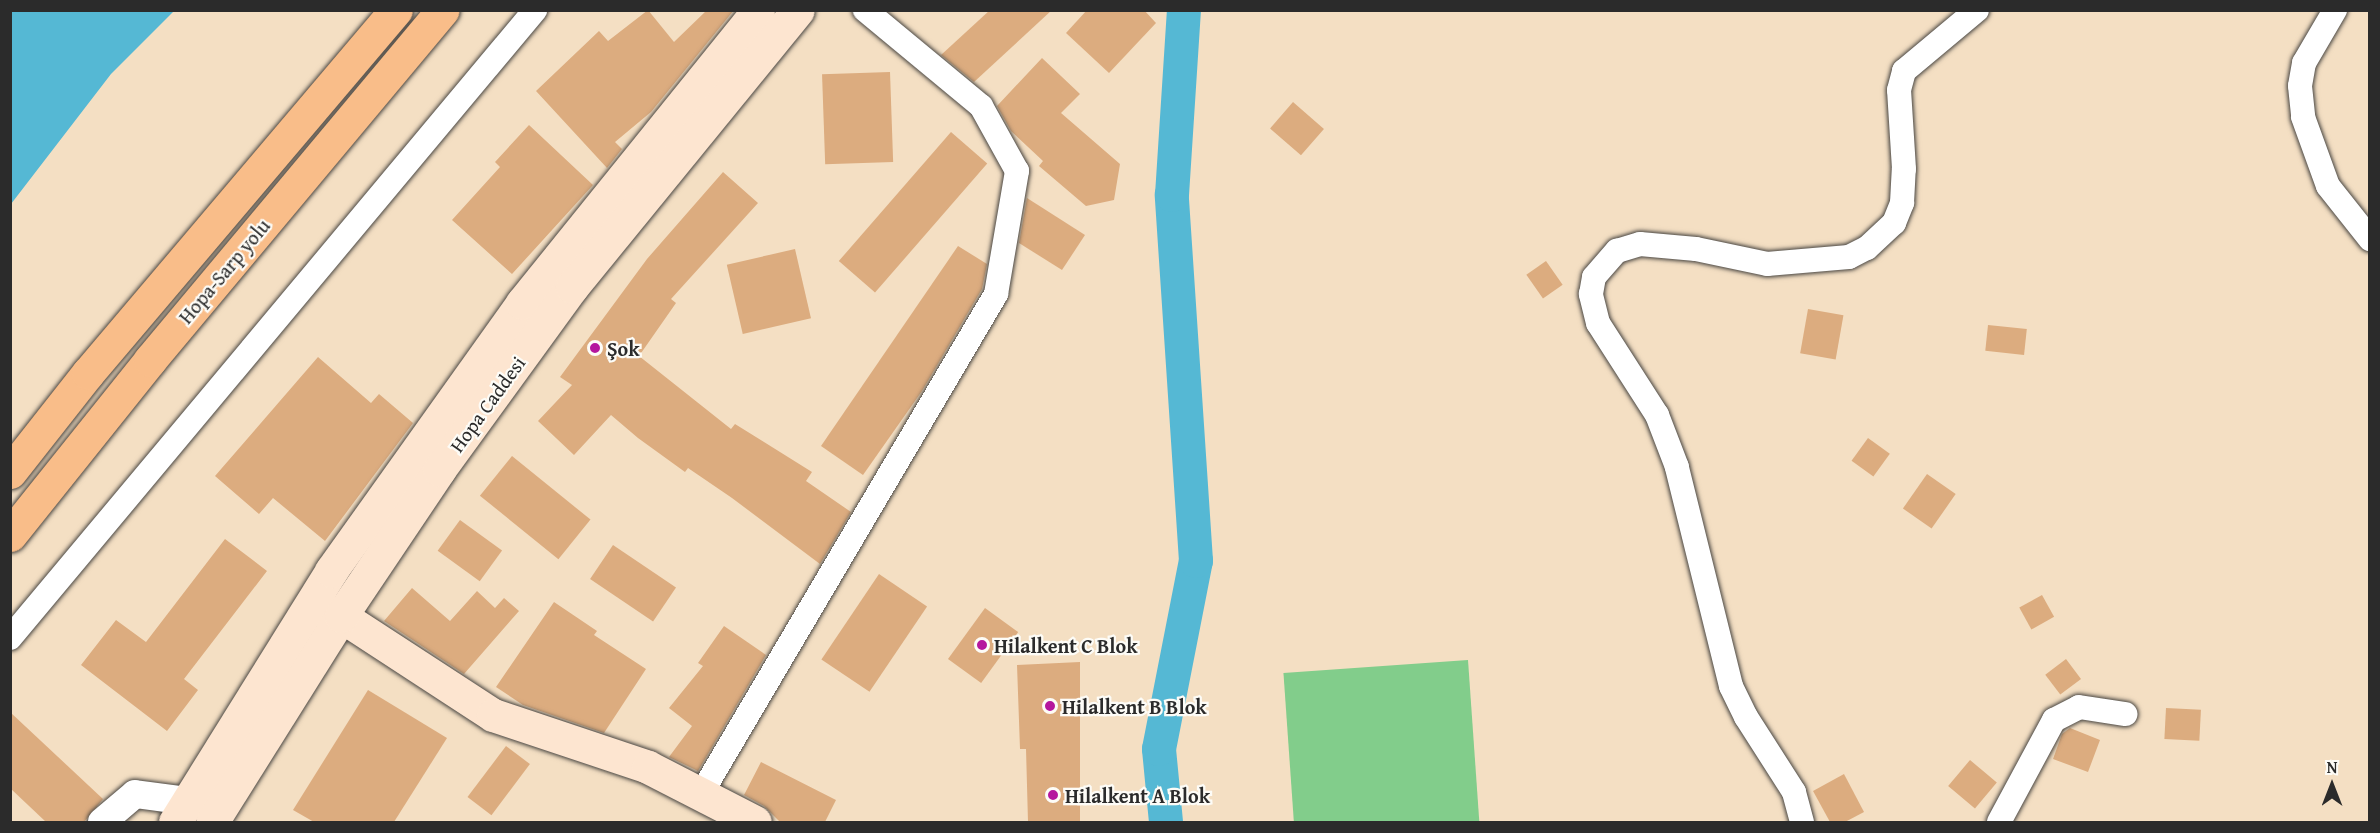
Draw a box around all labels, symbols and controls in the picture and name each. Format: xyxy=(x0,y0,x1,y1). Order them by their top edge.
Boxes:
street label: Hopa-Sarp yolu xyxy=(173,214,275,328)
place label: Şok xyxy=(607,336,640,360)
marker: Şok xyxy=(588,341,602,355)
street label: Hopa Caddesi xyxy=(444,351,530,457)
place label: Hilalkent C Blok xyxy=(994,633,1138,657)
marker: Hilalkent C Blok xyxy=(975,638,989,652)
place label: Hilalkent B Blok xyxy=(1062,694,1207,718)
marker: Hilalkent B Blok xyxy=(1043,699,1057,713)
north arrow xyxy=(2302,755,2362,815)
text: N xyxy=(2327,755,2337,779)
place label: Hilalkent A Blok xyxy=(1065,783,1210,807)
marker: Hilalkent A Blok xyxy=(1046,788,1060,802)

